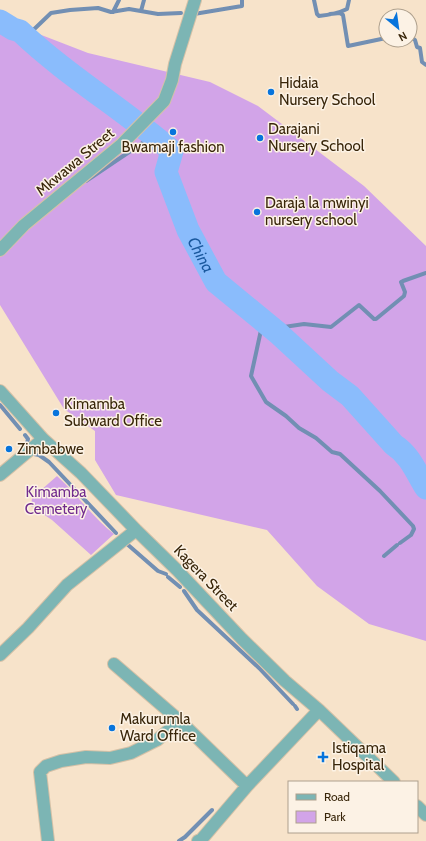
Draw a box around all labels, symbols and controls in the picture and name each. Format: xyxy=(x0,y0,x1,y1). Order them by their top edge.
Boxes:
north arrow xyxy=(378,8,418,48)
text: N xyxy=(396,29,410,45)
place label: Hidaia Nursery School xyxy=(279,74,376,109)
marker: Hidaia Nursery School xyxy=(266,87,276,97)
place label: Darajani Nursery School xyxy=(268,120,365,155)
street label: Mkwawa Street xyxy=(32,124,118,200)
marker: Bwamaji fashion xyxy=(168,127,178,137)
marker: Darajani Nursery School xyxy=(255,133,265,143)
place label: Bwamaji fashion xyxy=(121,138,225,156)
place label: Daraja la mwinyi nursery school xyxy=(265,194,369,229)
marker: Daraja la mwinyi nursery school xyxy=(252,207,262,217)
water label: China xyxy=(184,233,218,276)
place label: Kimamba Subward Office xyxy=(64,395,162,430)
marker: Kimamba Subward Office xyxy=(51,408,61,418)
place label: Zimbabwe xyxy=(17,440,84,458)
marker: Zimbabwe xyxy=(4,444,14,454)
park label: Kimamba Cemetery xyxy=(25,483,88,518)
street label: Kagera Street xyxy=(170,541,242,615)
place label: Makurumla Ward Office xyxy=(120,710,196,745)
marker: Makurumla Ward Office xyxy=(107,723,117,733)
place label: Istiqama Hospital xyxy=(332,739,387,774)
marker: Istiqama Hospital xyxy=(317,751,329,763)
legend xyxy=(288,781,418,833)
text: Road xyxy=(324,789,350,804)
text: Park xyxy=(324,809,346,824)

